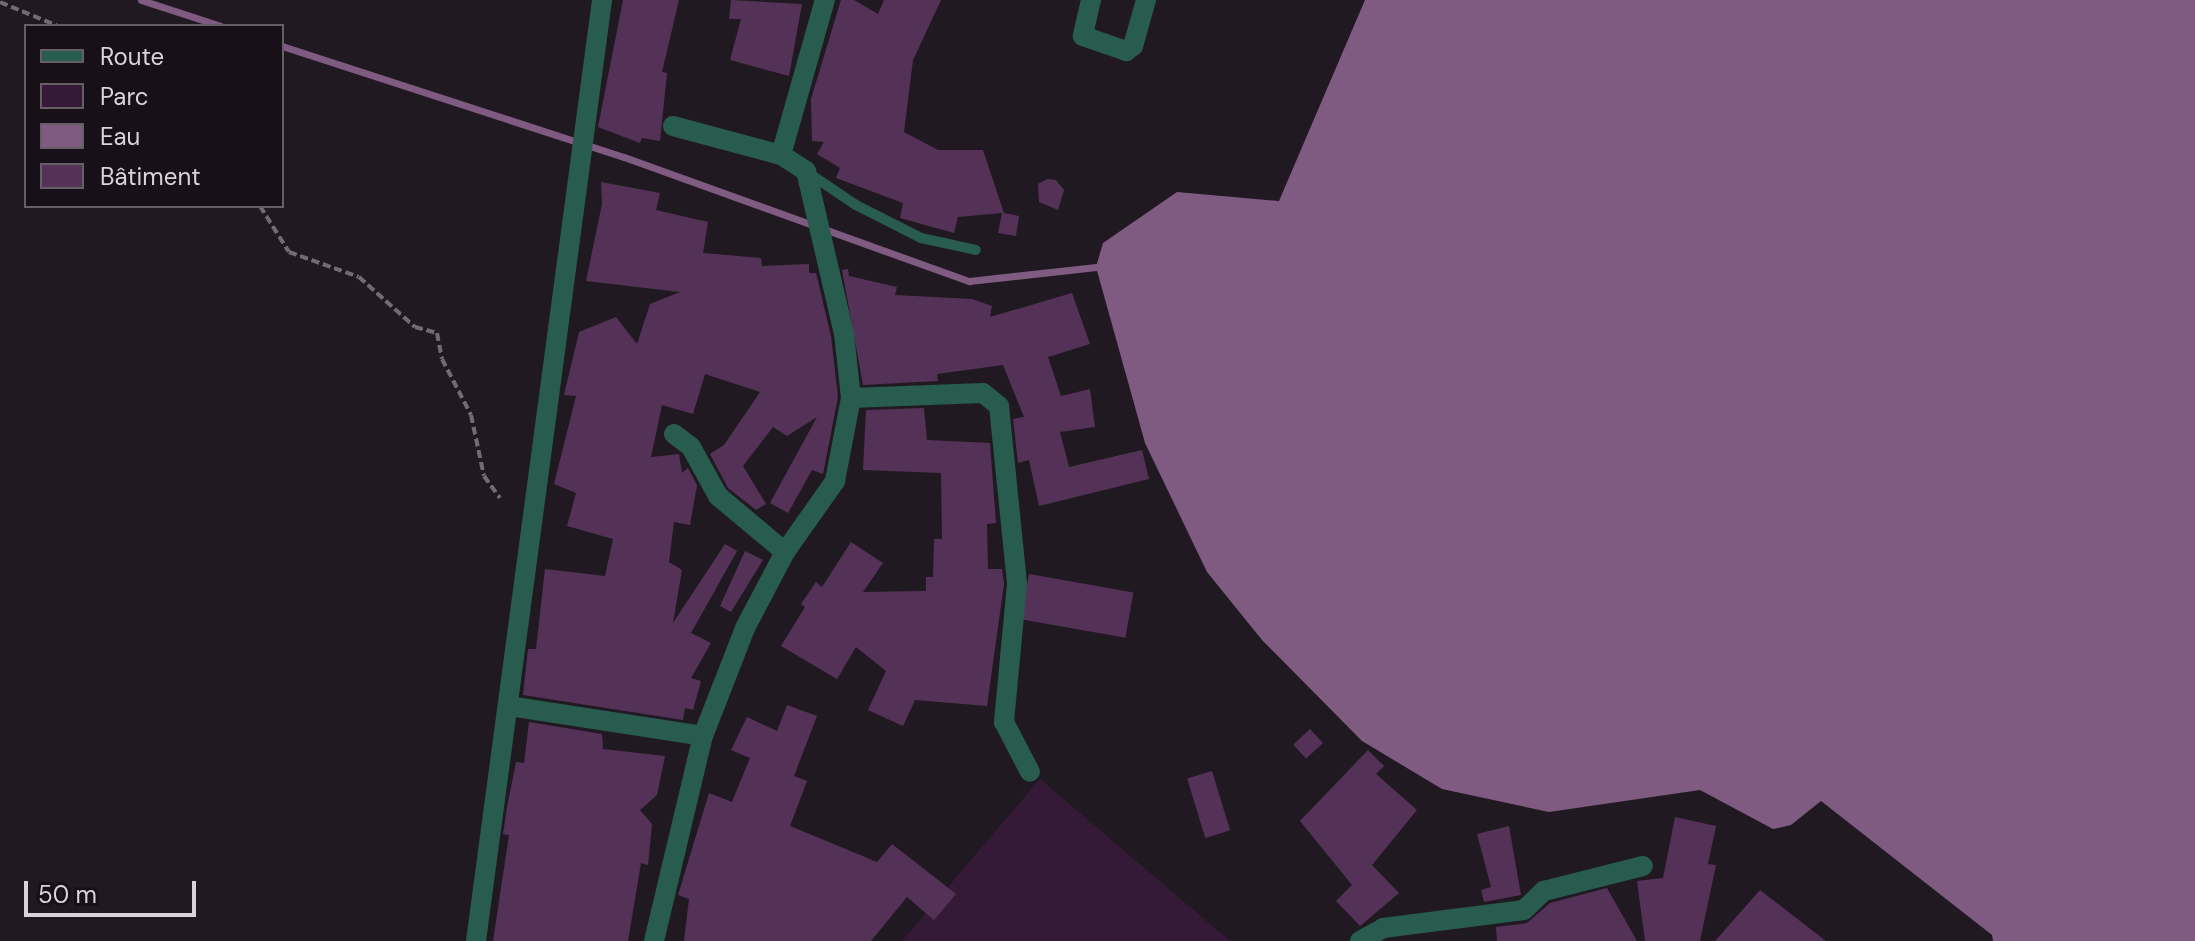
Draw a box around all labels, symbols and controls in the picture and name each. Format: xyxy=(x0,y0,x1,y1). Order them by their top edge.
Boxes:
legend xyxy=(24,24,284,208)
text: Route xyxy=(100,41,164,72)
text: Parc xyxy=(100,81,149,112)
text: Eau xyxy=(100,121,140,152)
text: Bâtiment xyxy=(100,161,201,192)
scale bar xyxy=(28,865,200,915)
text: 50 m xyxy=(38,879,97,910)

